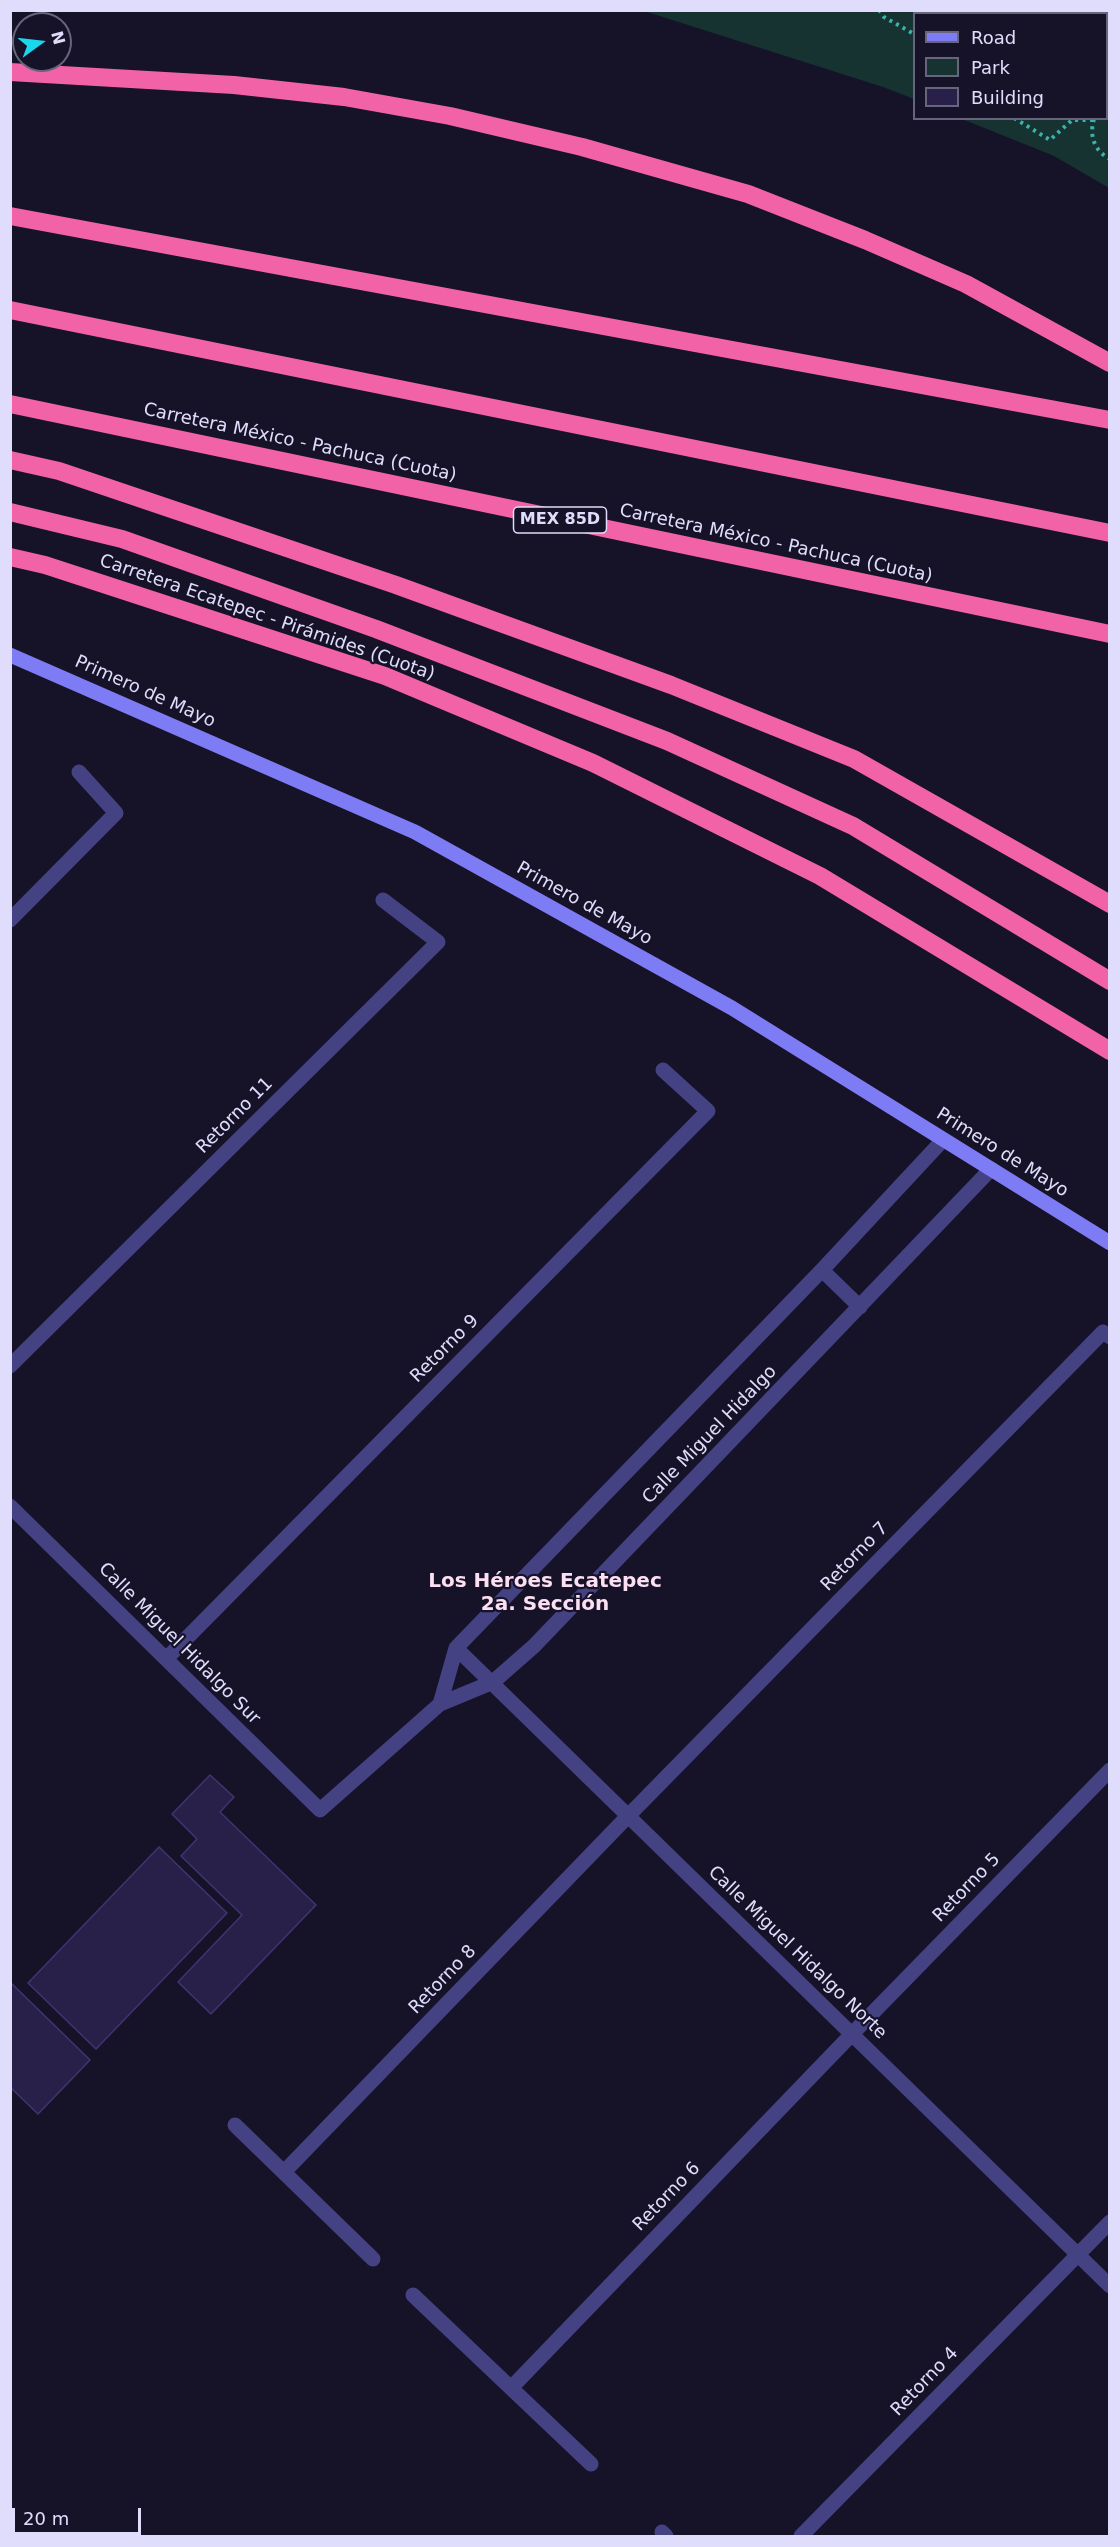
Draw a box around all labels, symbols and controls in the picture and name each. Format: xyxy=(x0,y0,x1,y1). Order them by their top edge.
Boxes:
north arrow xyxy=(12,12,72,72)
legend xyxy=(913,12,1108,120)
text: Road xyxy=(971,27,1016,48)
text: N xyxy=(47,29,69,47)
text: Park xyxy=(971,57,1010,78)
text: Building xyxy=(971,87,1044,108)
street label: Carretera México - Pachuca (Cuota) xyxy=(142,399,458,487)
street label: Carretera México - Pachuca (Cuota) xyxy=(618,500,934,588)
road number: MEX 85D xyxy=(514,507,606,533)
street label: Carretera Ecatepec - Pirámides (Cuota) xyxy=(97,550,437,686)
street label: Primero de Mayo xyxy=(71,651,219,733)
street label: Primero de Mayo xyxy=(512,858,656,950)
street label: Retorno 11 xyxy=(192,1073,278,1159)
street label: Primero de Mayo xyxy=(932,1104,1072,1202)
street label: Retorno 9 xyxy=(406,1310,484,1388)
street label: Calle Miguel Hidalgo xyxy=(638,1361,782,1509)
street label: Retorno 7 xyxy=(817,1518,893,1596)
street label: Calle Miguel Hidalgo Sur xyxy=(94,1559,264,1729)
district label: Los Héroes Ecatepec 2a. Sección xyxy=(428,1570,662,1617)
street label: Retorno 5 xyxy=(929,1849,1005,1927)
street label: Calle Miguel Hidalgo Norte xyxy=(703,1862,891,2044)
street label: Retorno 8 xyxy=(405,1941,481,2019)
street label: Retorno 6 xyxy=(629,2158,705,2236)
street label: Retorno 4 xyxy=(887,2343,963,2421)
scale bar xyxy=(15,2496,144,2534)
text: 20 m xyxy=(23,2508,69,2529)

